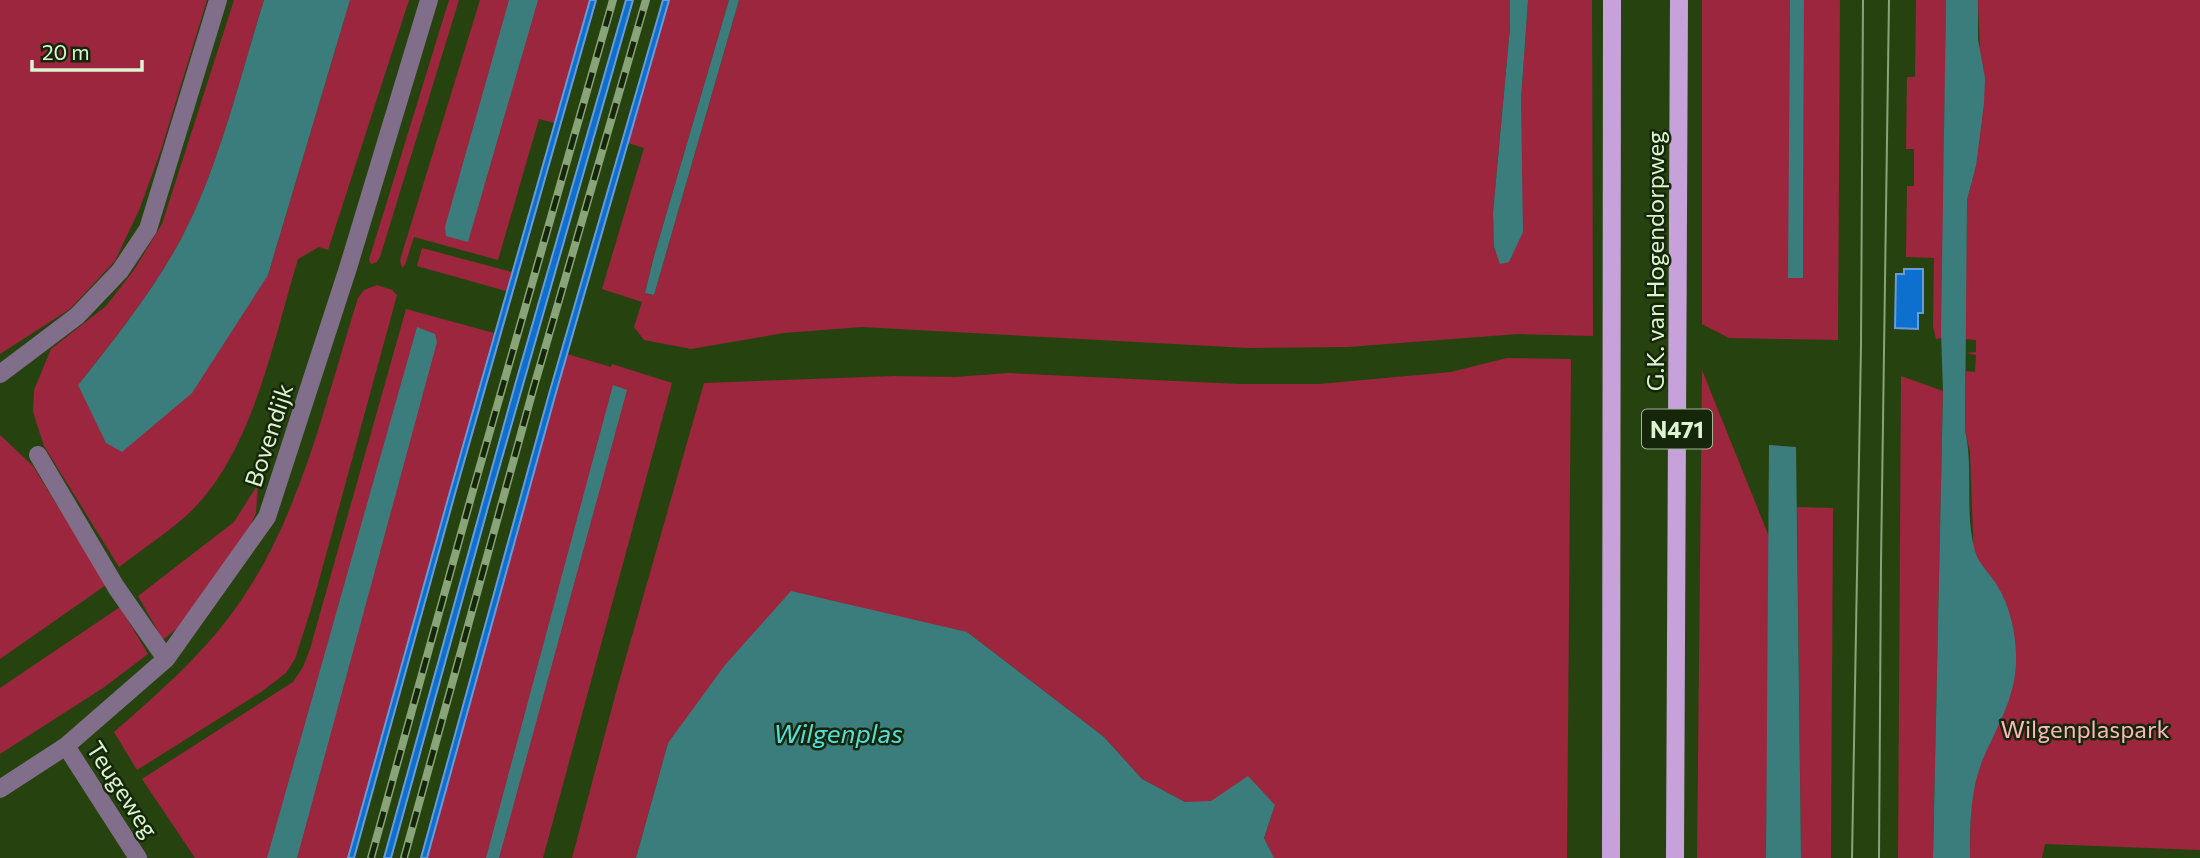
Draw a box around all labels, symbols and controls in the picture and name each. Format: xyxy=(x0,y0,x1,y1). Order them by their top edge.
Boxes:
scale bar xyxy=(32,28,142,72)
text: 20 m xyxy=(42,39,90,64)
street label: G.K. van Hogendorpweg xyxy=(1640,131,1669,391)
street label: Bovendijk xyxy=(238,380,298,490)
road number: N471 xyxy=(1642,410,1712,448)
park label: Wilgenplaspark xyxy=(2000,714,2170,743)
water label: Wilgenplas xyxy=(773,717,903,748)
street label: Teugeweg xyxy=(81,735,165,843)

